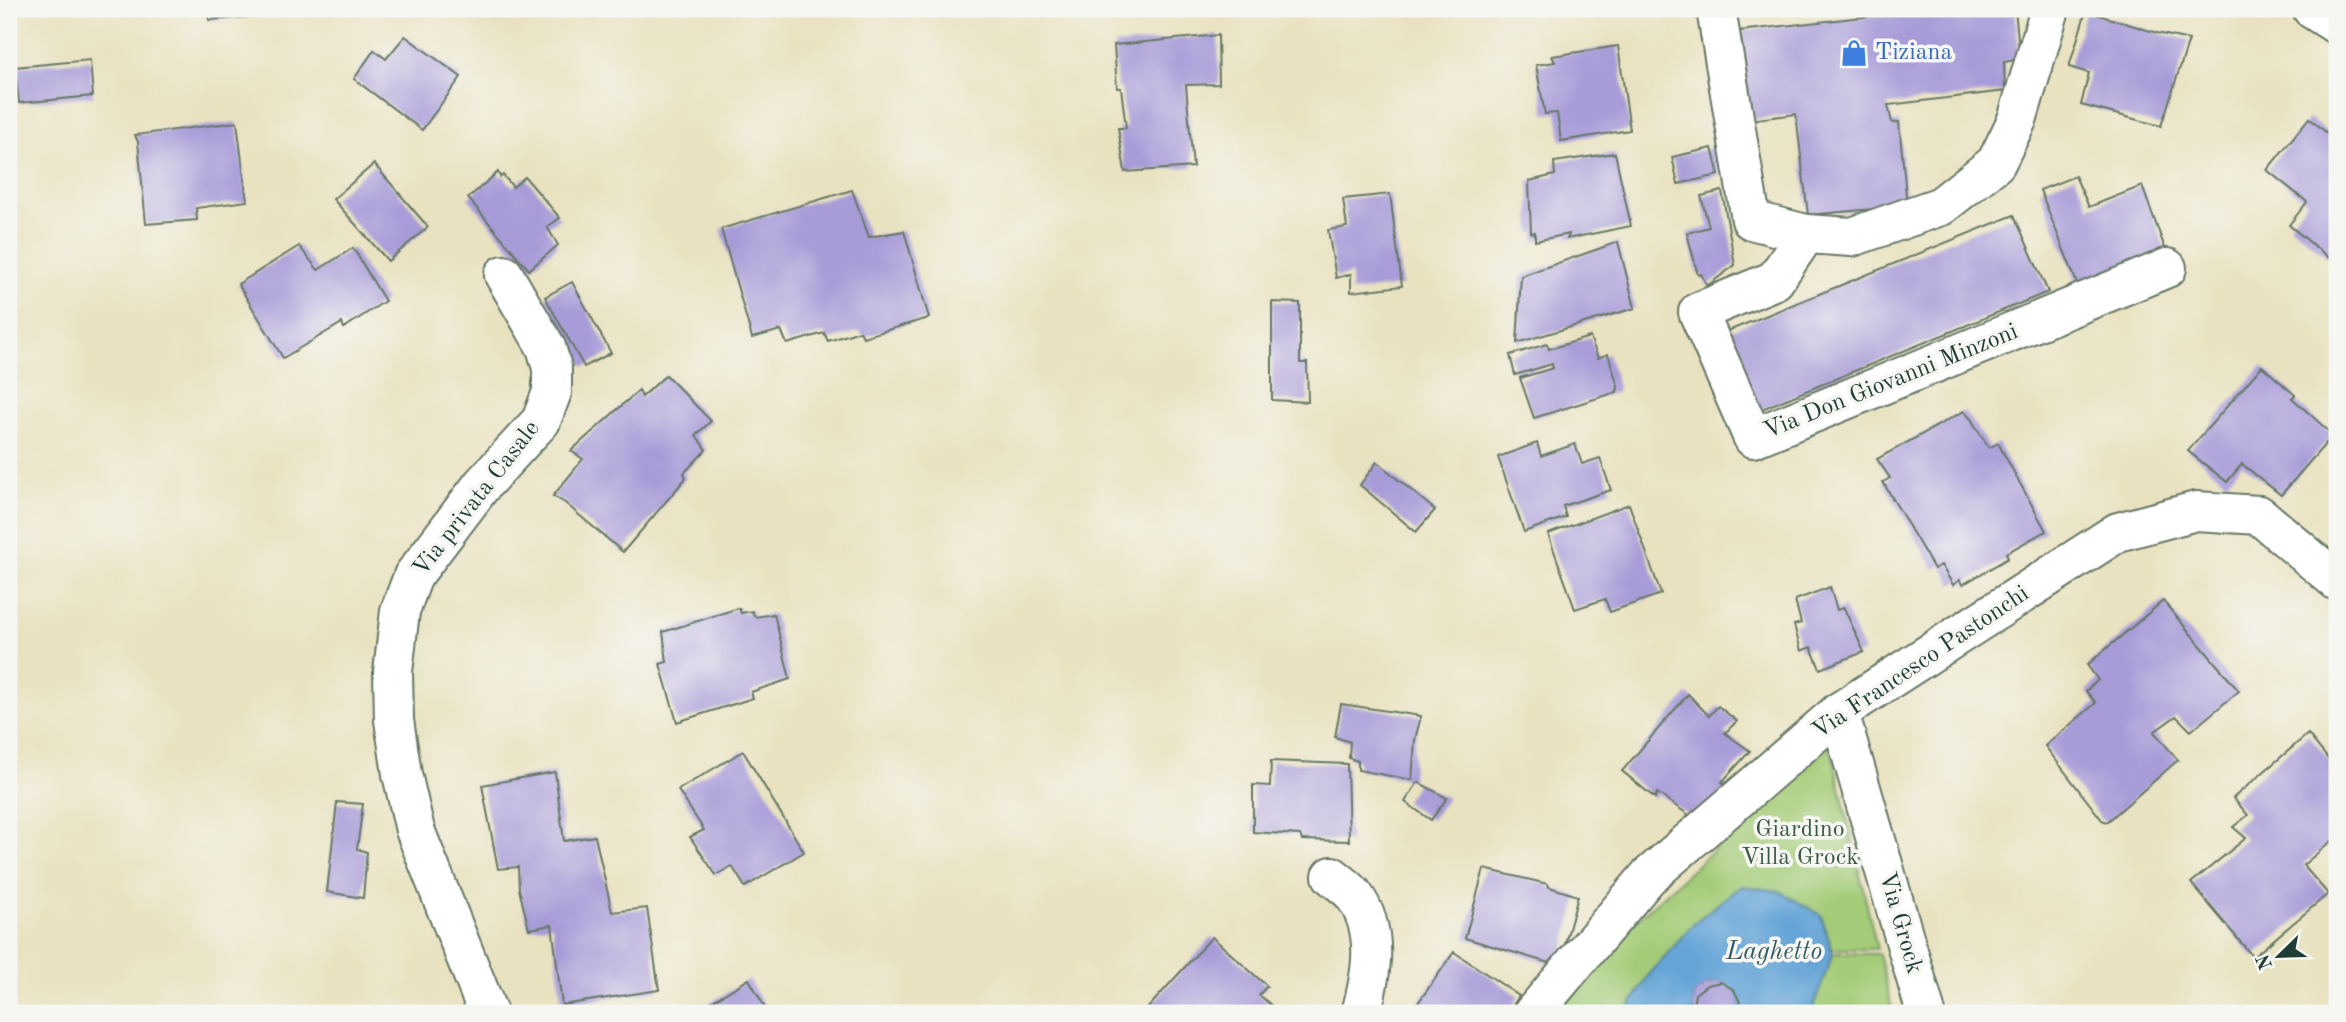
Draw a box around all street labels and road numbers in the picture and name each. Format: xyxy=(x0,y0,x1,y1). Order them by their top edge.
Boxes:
street label: Via Don Giovanni Minzoni xyxy=(1760,320,2022,444)
street label: Via privata Casale xyxy=(409,417,545,581)
street label: Via Francesco Pastonchi xyxy=(1808,582,2034,744)
street label: Via Grock xyxy=(1874,869,1926,977)

